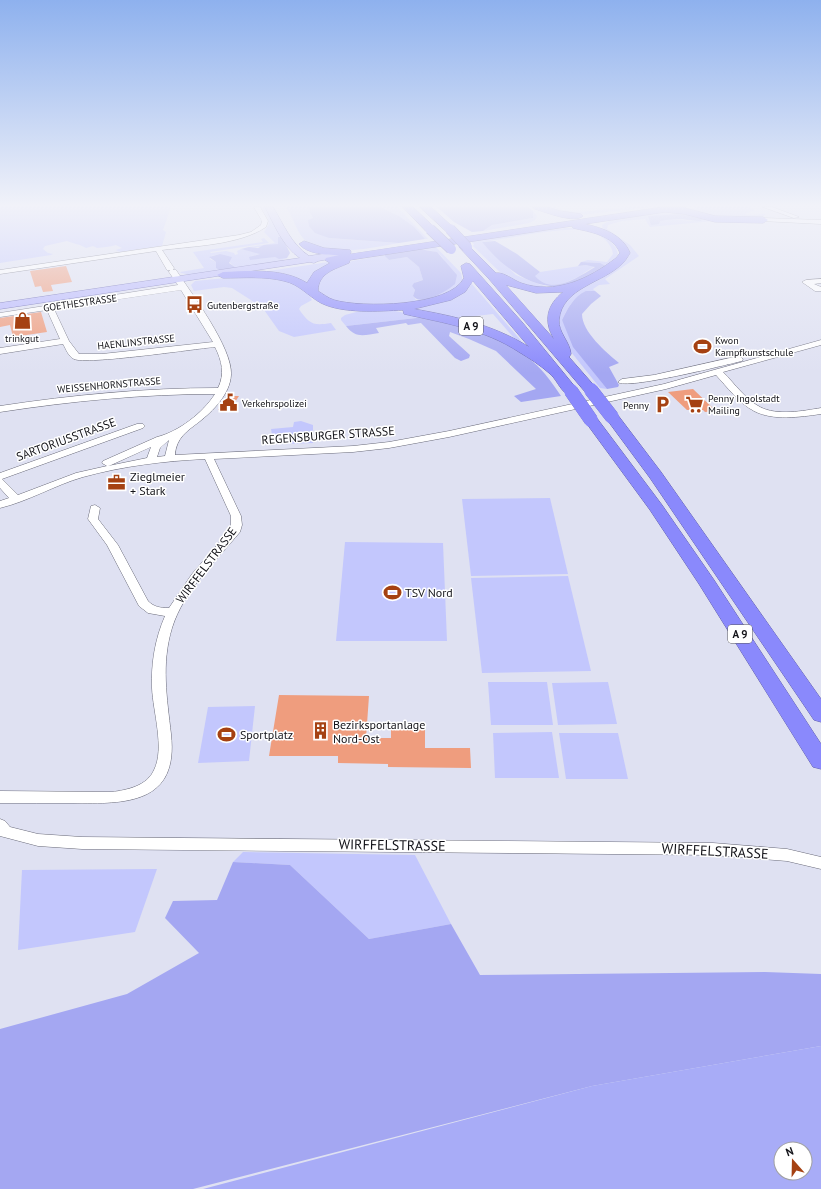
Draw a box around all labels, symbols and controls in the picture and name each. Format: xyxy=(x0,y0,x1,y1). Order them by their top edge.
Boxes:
street label: GOETHESTRASSE xyxy=(42,291,118,315)
bus stop icon: Gutenbergstraße xyxy=(184,295,204,315)
place label: Gutenbergstraße xyxy=(207,299,279,312)
shop icon: trinkgut xyxy=(12,311,32,331)
road number: A 9 xyxy=(459,317,483,335)
street label: HAENLINSTRASSE xyxy=(97,331,175,353)
place label: trinkgut xyxy=(5,332,39,345)
place label: Kwon Kampfkunstschule xyxy=(715,334,793,359)
sports icon: Kwon Kampfkunstschule xyxy=(692,336,712,356)
street label: WEISSENHORNSTRASSE xyxy=(57,374,161,396)
place label: Penny Ingolstadt Mailing xyxy=(708,392,780,417)
public building icon: Verkehrspolizei xyxy=(219,393,239,413)
supermarket icon: Penny Ingolstadt Mailing xyxy=(685,394,705,414)
parking icon: Penny xyxy=(652,395,672,415)
place label: Verkehrspolizei xyxy=(241,397,307,410)
place label: Penny xyxy=(623,399,649,412)
street label: SARTORIUSSTRASSE xyxy=(14,414,118,464)
street label: REGENSBURGER STRASSE xyxy=(261,423,395,447)
place label: Zieglmeier + Stark xyxy=(130,469,185,498)
office icon: Zieglmeier + Stark xyxy=(107,473,127,493)
street label: WIRFFELSTRASSE xyxy=(172,524,240,606)
sports icon: TSV Nord xyxy=(382,582,402,602)
place label: TSV Nord xyxy=(405,585,453,600)
road number: A 9 xyxy=(728,625,752,643)
place label: Bezirksportanlage Nord-Ost xyxy=(333,717,425,746)
building icon: Bezirksportanlage Nord-Ost xyxy=(310,721,330,741)
sports icon: Sportplatz xyxy=(217,724,237,744)
place label: Sportplatz xyxy=(240,727,293,742)
street label: WIRFFELSTRASSE xyxy=(338,835,446,855)
street label: WIRFFELSTRASSE xyxy=(661,839,769,863)
north arrow xyxy=(773,1141,813,1181)
text: N xyxy=(784,1144,795,1159)

